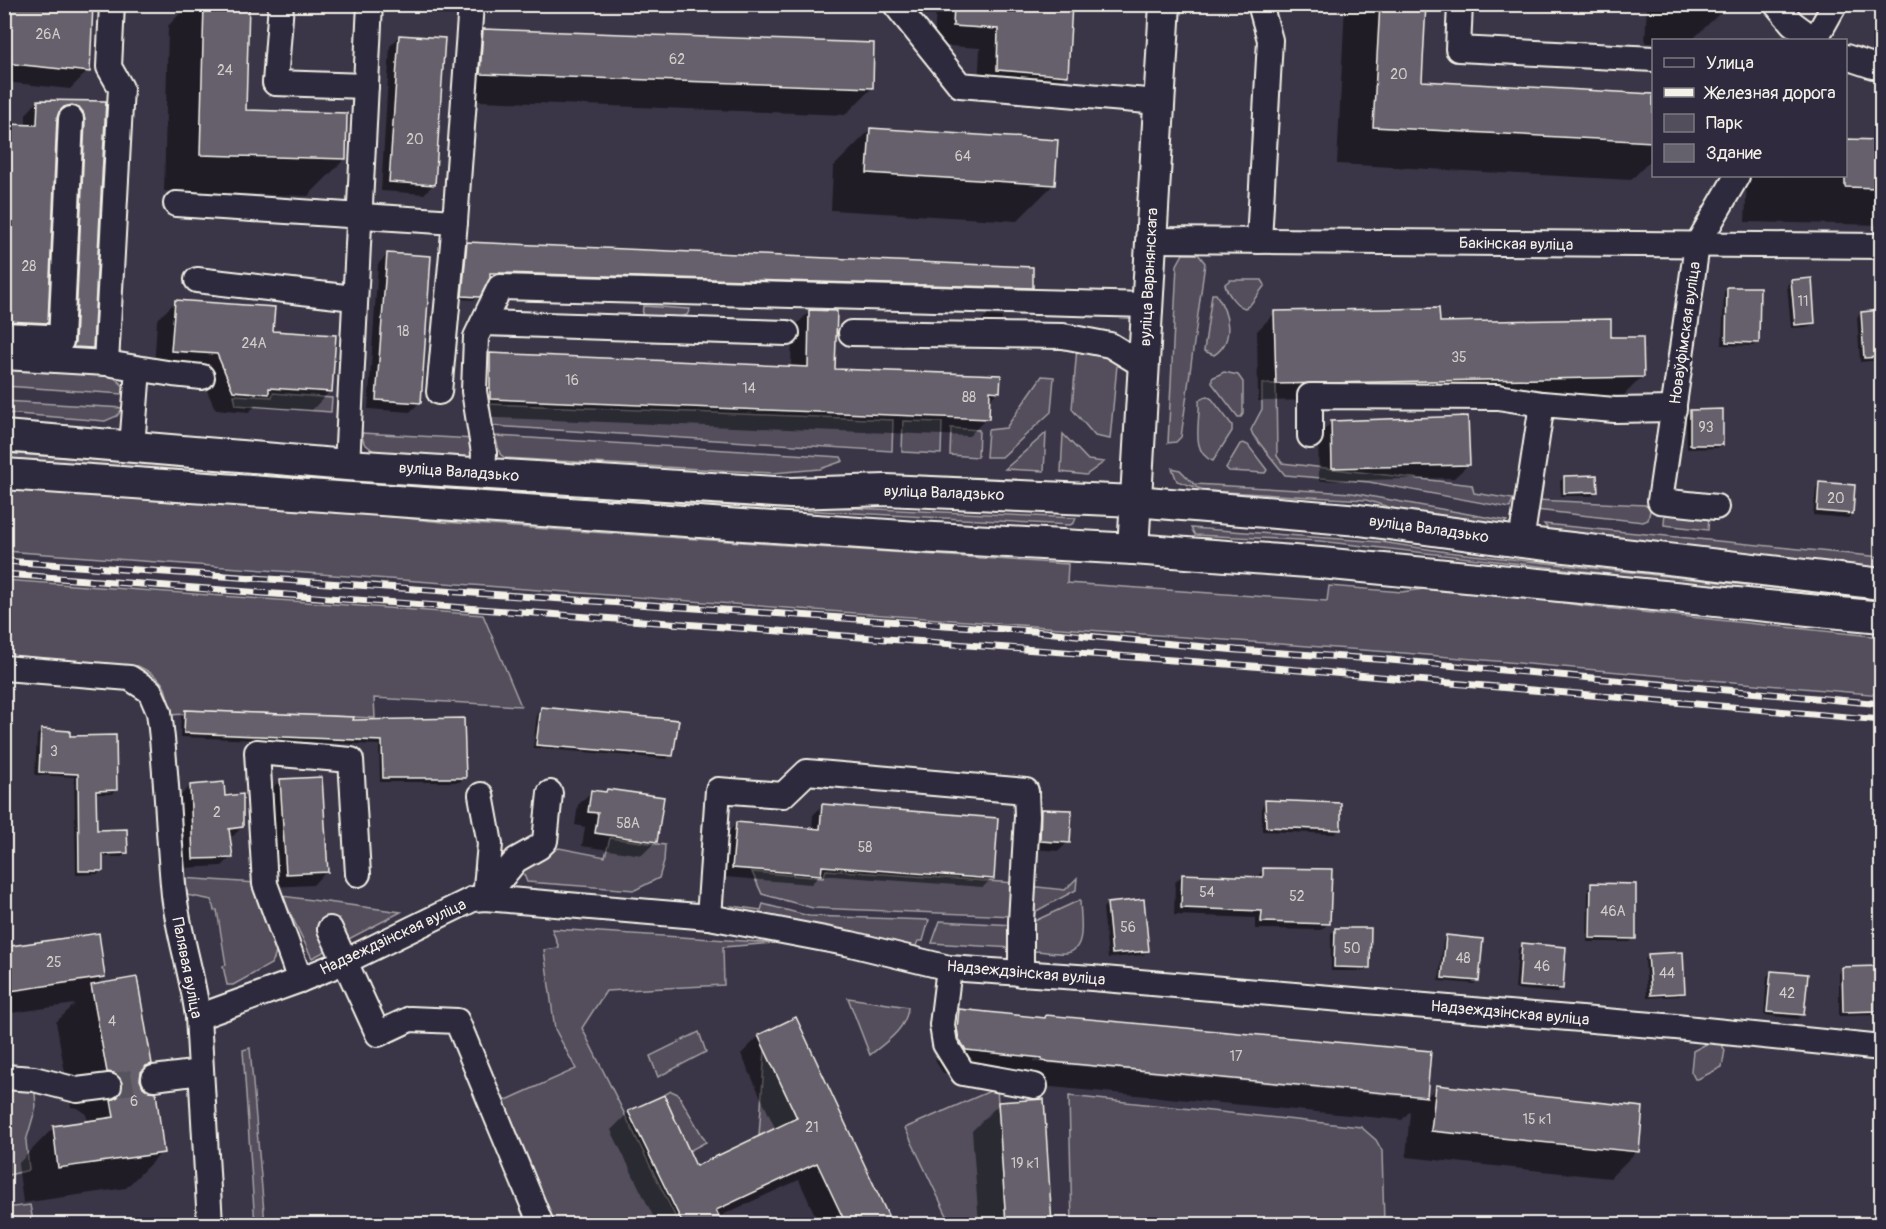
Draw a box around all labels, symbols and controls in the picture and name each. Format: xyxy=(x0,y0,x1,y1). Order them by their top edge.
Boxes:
house number: 26А xyxy=(35,26,61,43)
legend xyxy=(1652,39,1847,177)
house number: 62 xyxy=(669,51,685,68)
text: Улица xyxy=(1706,52,1754,75)
house number: 24 xyxy=(217,62,233,79)
house number: 20 xyxy=(1390,66,1408,83)
text: Железная дорога xyxy=(1703,82,1836,105)
text: Парк xyxy=(1706,112,1743,135)
house number: 20 xyxy=(406,131,424,148)
text: Здание xyxy=(1706,142,1762,165)
house number: 64 xyxy=(955,148,971,165)
street label: вуліца Варанянскага xyxy=(1135,207,1163,347)
street label: Бакінская вуліца xyxy=(1459,233,1573,255)
house number: 28 xyxy=(22,258,36,275)
street label: Новаўфімская вуліца xyxy=(1665,260,1705,406)
house number: 11 xyxy=(1798,293,1808,310)
house number: 18 xyxy=(397,323,409,340)
house number: 24А xyxy=(241,335,267,352)
house number: 35 xyxy=(1451,349,1467,366)
house number: 16 xyxy=(565,372,579,389)
house number: 14 xyxy=(742,380,756,397)
house number: 88 xyxy=(962,389,976,406)
house number: 93 xyxy=(1698,419,1714,436)
street label: вуліца Валадзько xyxy=(398,458,520,486)
street label: вуліца Валадзько xyxy=(883,481,1005,505)
house number: 20 xyxy=(1827,490,1845,507)
street label: вуліца Валадзько xyxy=(1368,511,1491,547)
house number: 3 xyxy=(50,743,58,760)
house number: 2 xyxy=(213,804,221,821)
house number: 58А xyxy=(616,815,640,832)
house number: 58 xyxy=(858,839,872,856)
house number: 54 xyxy=(1199,884,1215,901)
house number: 52 xyxy=(1289,888,1305,905)
street label: Надзеждзінская вуліца xyxy=(317,894,469,980)
house number: 46А xyxy=(1600,903,1626,920)
street label: Палявая вуліца xyxy=(167,916,207,1020)
house number: 56 xyxy=(1120,919,1136,936)
house number: 50 xyxy=(1343,940,1361,957)
house number: 48 xyxy=(1455,950,1471,967)
house number: 25 xyxy=(46,954,62,971)
street label: Надзеждзінская вуліца xyxy=(946,956,1106,990)
house number: 46 xyxy=(1534,958,1550,975)
house number: 44 xyxy=(1659,965,1675,982)
house number: 42 xyxy=(1779,985,1795,1002)
street label: Надзеждзінская вуліца xyxy=(1430,996,1590,1030)
house number: 4 xyxy=(108,1013,116,1030)
house number: 17 xyxy=(1230,1048,1243,1065)
house number: 6 xyxy=(130,1093,138,1110)
house number: 15 к1 xyxy=(1523,1111,1551,1128)
house number: 21 xyxy=(805,1119,819,1136)
house number: 19 к1 xyxy=(1011,1155,1039,1172)

